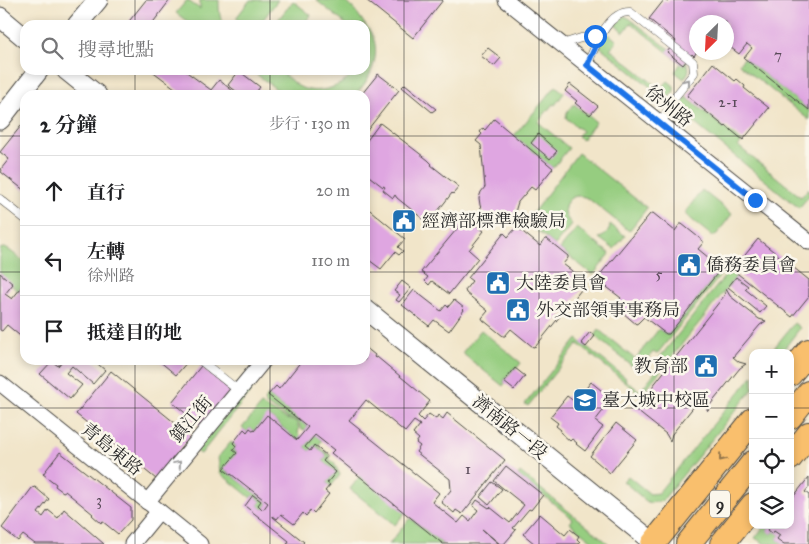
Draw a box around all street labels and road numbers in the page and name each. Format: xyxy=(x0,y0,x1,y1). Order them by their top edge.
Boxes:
street label: 徐州路 xyxy=(641,80,697,132)
street label: 濟南路一段 xyxy=(468,390,552,464)
street label: 鎮江街 xyxy=(165,391,217,447)
street label: 青島東路 xyxy=(77,418,147,480)
road number: 9 xyxy=(710,490,730,518)

